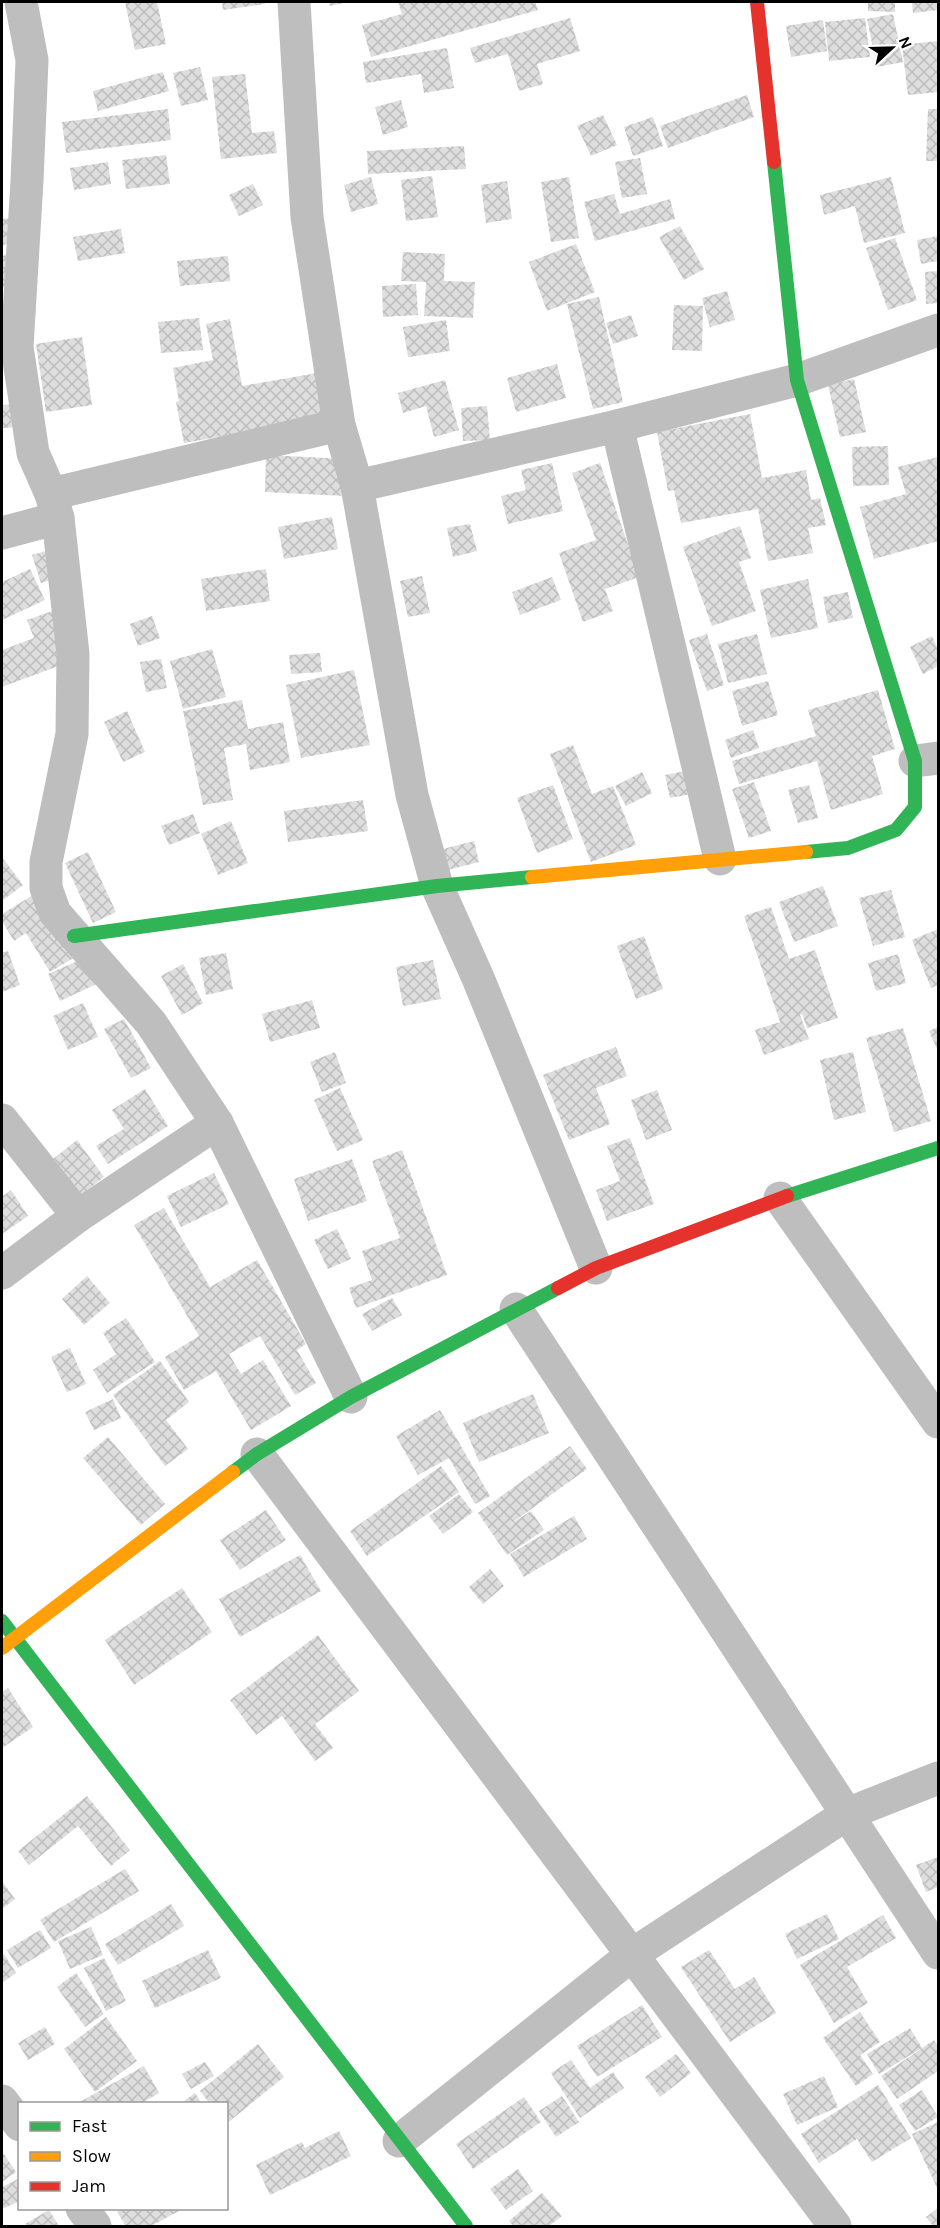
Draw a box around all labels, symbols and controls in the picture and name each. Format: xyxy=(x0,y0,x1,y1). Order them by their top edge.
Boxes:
north arrow xyxy=(862,18,922,78)
text: N xyxy=(894,34,916,51)
legend xyxy=(18,2102,228,2210)
text: Fast xyxy=(72,2115,107,2137)
text: Slow xyxy=(72,2145,111,2167)
text: Jam xyxy=(72,2175,106,2197)

